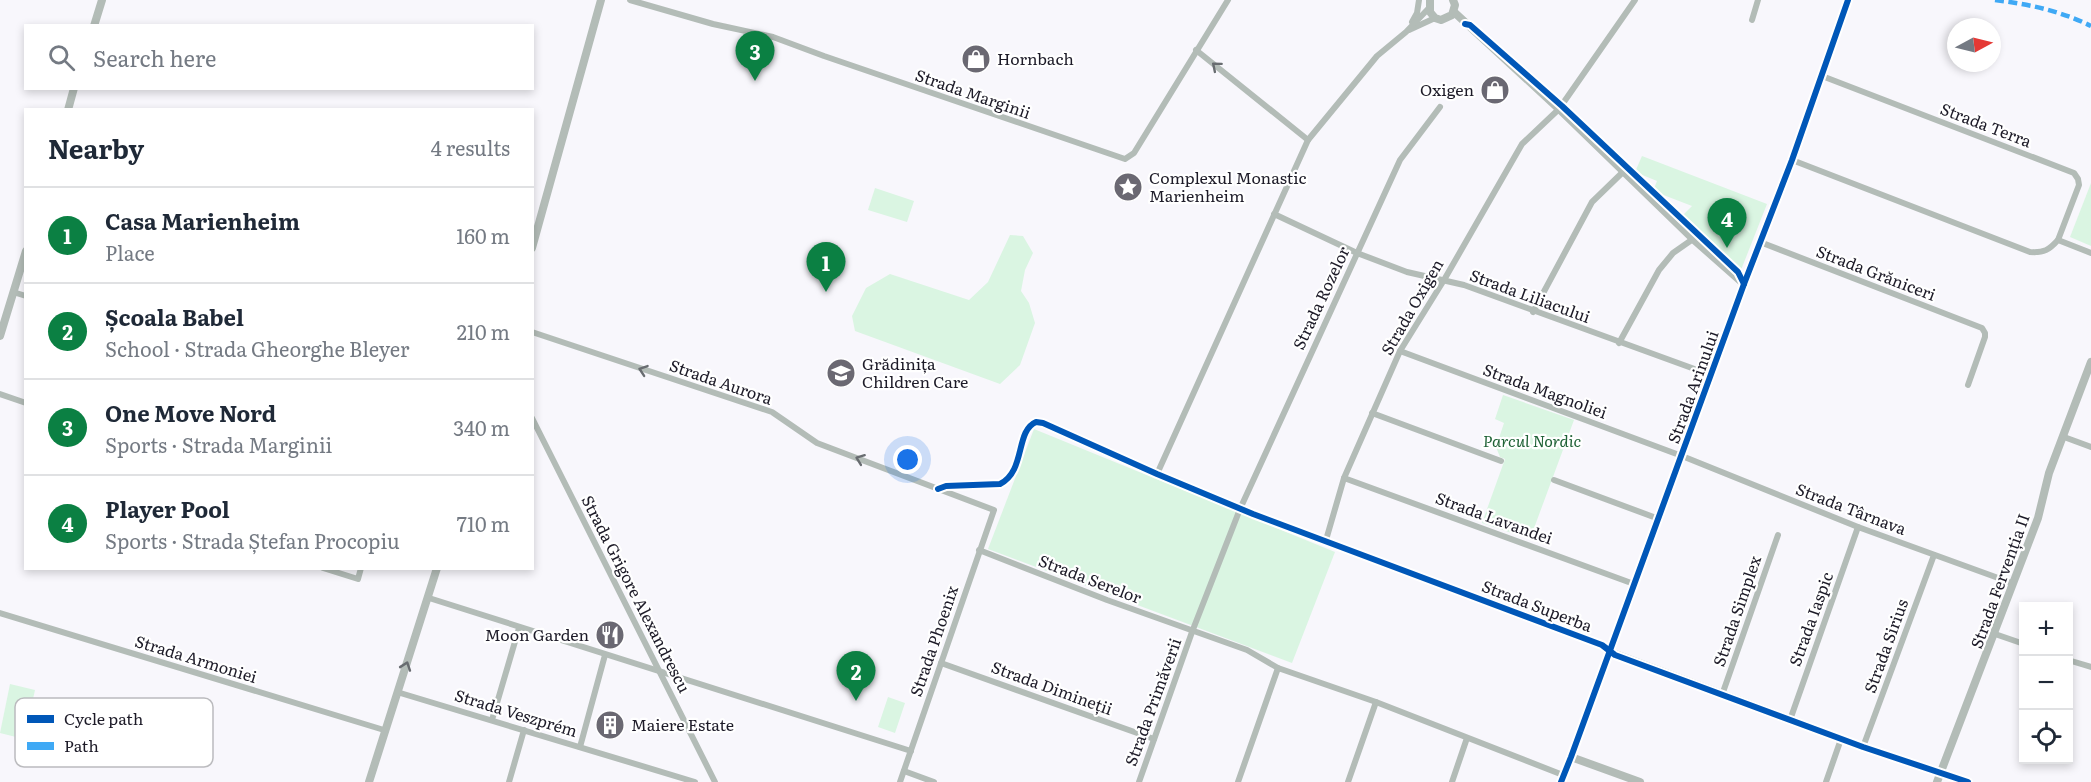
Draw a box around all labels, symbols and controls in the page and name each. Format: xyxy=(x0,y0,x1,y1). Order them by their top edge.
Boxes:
north arrow xyxy=(1947,18,2001,72)
search box xyxy=(24,24,534,90)
pin: 3 xyxy=(736,32,774,81)
icon: search xyxy=(45,41,78,74)
text: Search here xyxy=(93,41,216,74)
shop icon: Hornbach xyxy=(960,43,992,75)
place label: Hornbach xyxy=(997,46,1074,70)
street label: Strada Marginii xyxy=(912,62,1034,124)
one-way arrow xyxy=(1212,62,1223,73)
shop icon: Oxigen xyxy=(1479,74,1511,106)
place label: Oxigen xyxy=(1420,77,1474,101)
street label: Strada Terra xyxy=(1937,96,2036,153)
text: Nearby xyxy=(48,128,144,167)
text: 4 results xyxy=(431,132,510,162)
place label: Complexul Monastic Marienheim xyxy=(1149,165,1307,207)
place icon: Complexul Monastic Marienheim xyxy=(1112,171,1144,203)
pin: 4 xyxy=(1708,198,1746,248)
text: Casa Marienheim xyxy=(105,204,300,237)
text: 1 xyxy=(63,220,72,250)
text: 160 m xyxy=(456,220,510,250)
text: Place xyxy=(105,237,155,267)
street label: Strada Grăniceri xyxy=(1813,238,1940,306)
pin: 1 xyxy=(806,242,846,292)
street label: Strada Rozelor xyxy=(1286,242,1355,353)
street label: Strada Oxigen xyxy=(1374,254,1449,359)
street label: Strada Liliacului xyxy=(1467,262,1594,328)
text: Școala Babel xyxy=(105,300,244,333)
text: 2 xyxy=(62,316,73,346)
text: 210 m xyxy=(457,316,510,346)
street label: Strada Arinului xyxy=(1661,327,1724,446)
text: School · Strada Gheorghe Bleyer xyxy=(105,333,409,363)
place label: Grădinița Children Care xyxy=(862,351,968,393)
street label: Strada Aurora xyxy=(667,352,776,410)
street label: Strada Magnoliei xyxy=(1480,356,1611,424)
school or university icon: Grădinița Children Care xyxy=(825,357,857,389)
one-way arrow xyxy=(638,364,649,377)
text: One Move Nord xyxy=(105,396,276,429)
text: 3 xyxy=(62,412,73,442)
text: 340 m xyxy=(453,412,510,442)
park label: Parcul Nordic xyxy=(1483,428,1581,452)
text: Sports · Strada Marginii xyxy=(105,429,332,459)
your location xyxy=(893,445,922,474)
one-way arrow xyxy=(856,454,866,467)
street label: Strada Târnava xyxy=(1793,476,1910,540)
street label: Strada Lavandei xyxy=(1432,485,1556,549)
street label: Strada Grigore Alexandrescu xyxy=(577,491,697,696)
text: Player Pool xyxy=(105,492,230,525)
text: 4 xyxy=(61,508,74,538)
text: 710 m xyxy=(457,508,510,538)
street label: Strada Fervenția II xyxy=(1963,510,2035,652)
text: Sports · Strada Ștefan Procopiu xyxy=(105,525,400,555)
street label: Strada Serelor xyxy=(1035,547,1146,609)
street label: Strada Simplex xyxy=(1706,551,1767,669)
street label: Strada Iaspic xyxy=(1782,568,1838,669)
street label: Strada Superba xyxy=(1479,573,1596,637)
street label: Strada Phoenix xyxy=(903,581,964,699)
street label: Strada Sirius xyxy=(1857,595,1913,696)
map controls xyxy=(2019,602,2073,764)
button: + xyxy=(2019,602,2073,656)
restaurant icon: Moon Garden xyxy=(594,619,626,651)
place label: Moon Garden xyxy=(485,622,589,646)
street label: Strada Armoniei xyxy=(132,628,260,688)
street label: Strada Primăverii xyxy=(1118,634,1186,769)
pin: 2 xyxy=(836,652,876,701)
street label: Strada Dimineții xyxy=(988,654,1116,720)
button: − xyxy=(2019,656,2073,710)
one-way arrow xyxy=(398,661,411,672)
street label: Strada Veszprém xyxy=(452,682,581,742)
legend xyxy=(15,698,213,767)
text: Cycle path xyxy=(64,706,144,730)
building icon: Maiere Estate xyxy=(594,709,626,741)
button: locate xyxy=(2019,710,2073,764)
place label: Maiere Estate xyxy=(631,712,734,736)
text: Path xyxy=(64,733,99,757)

